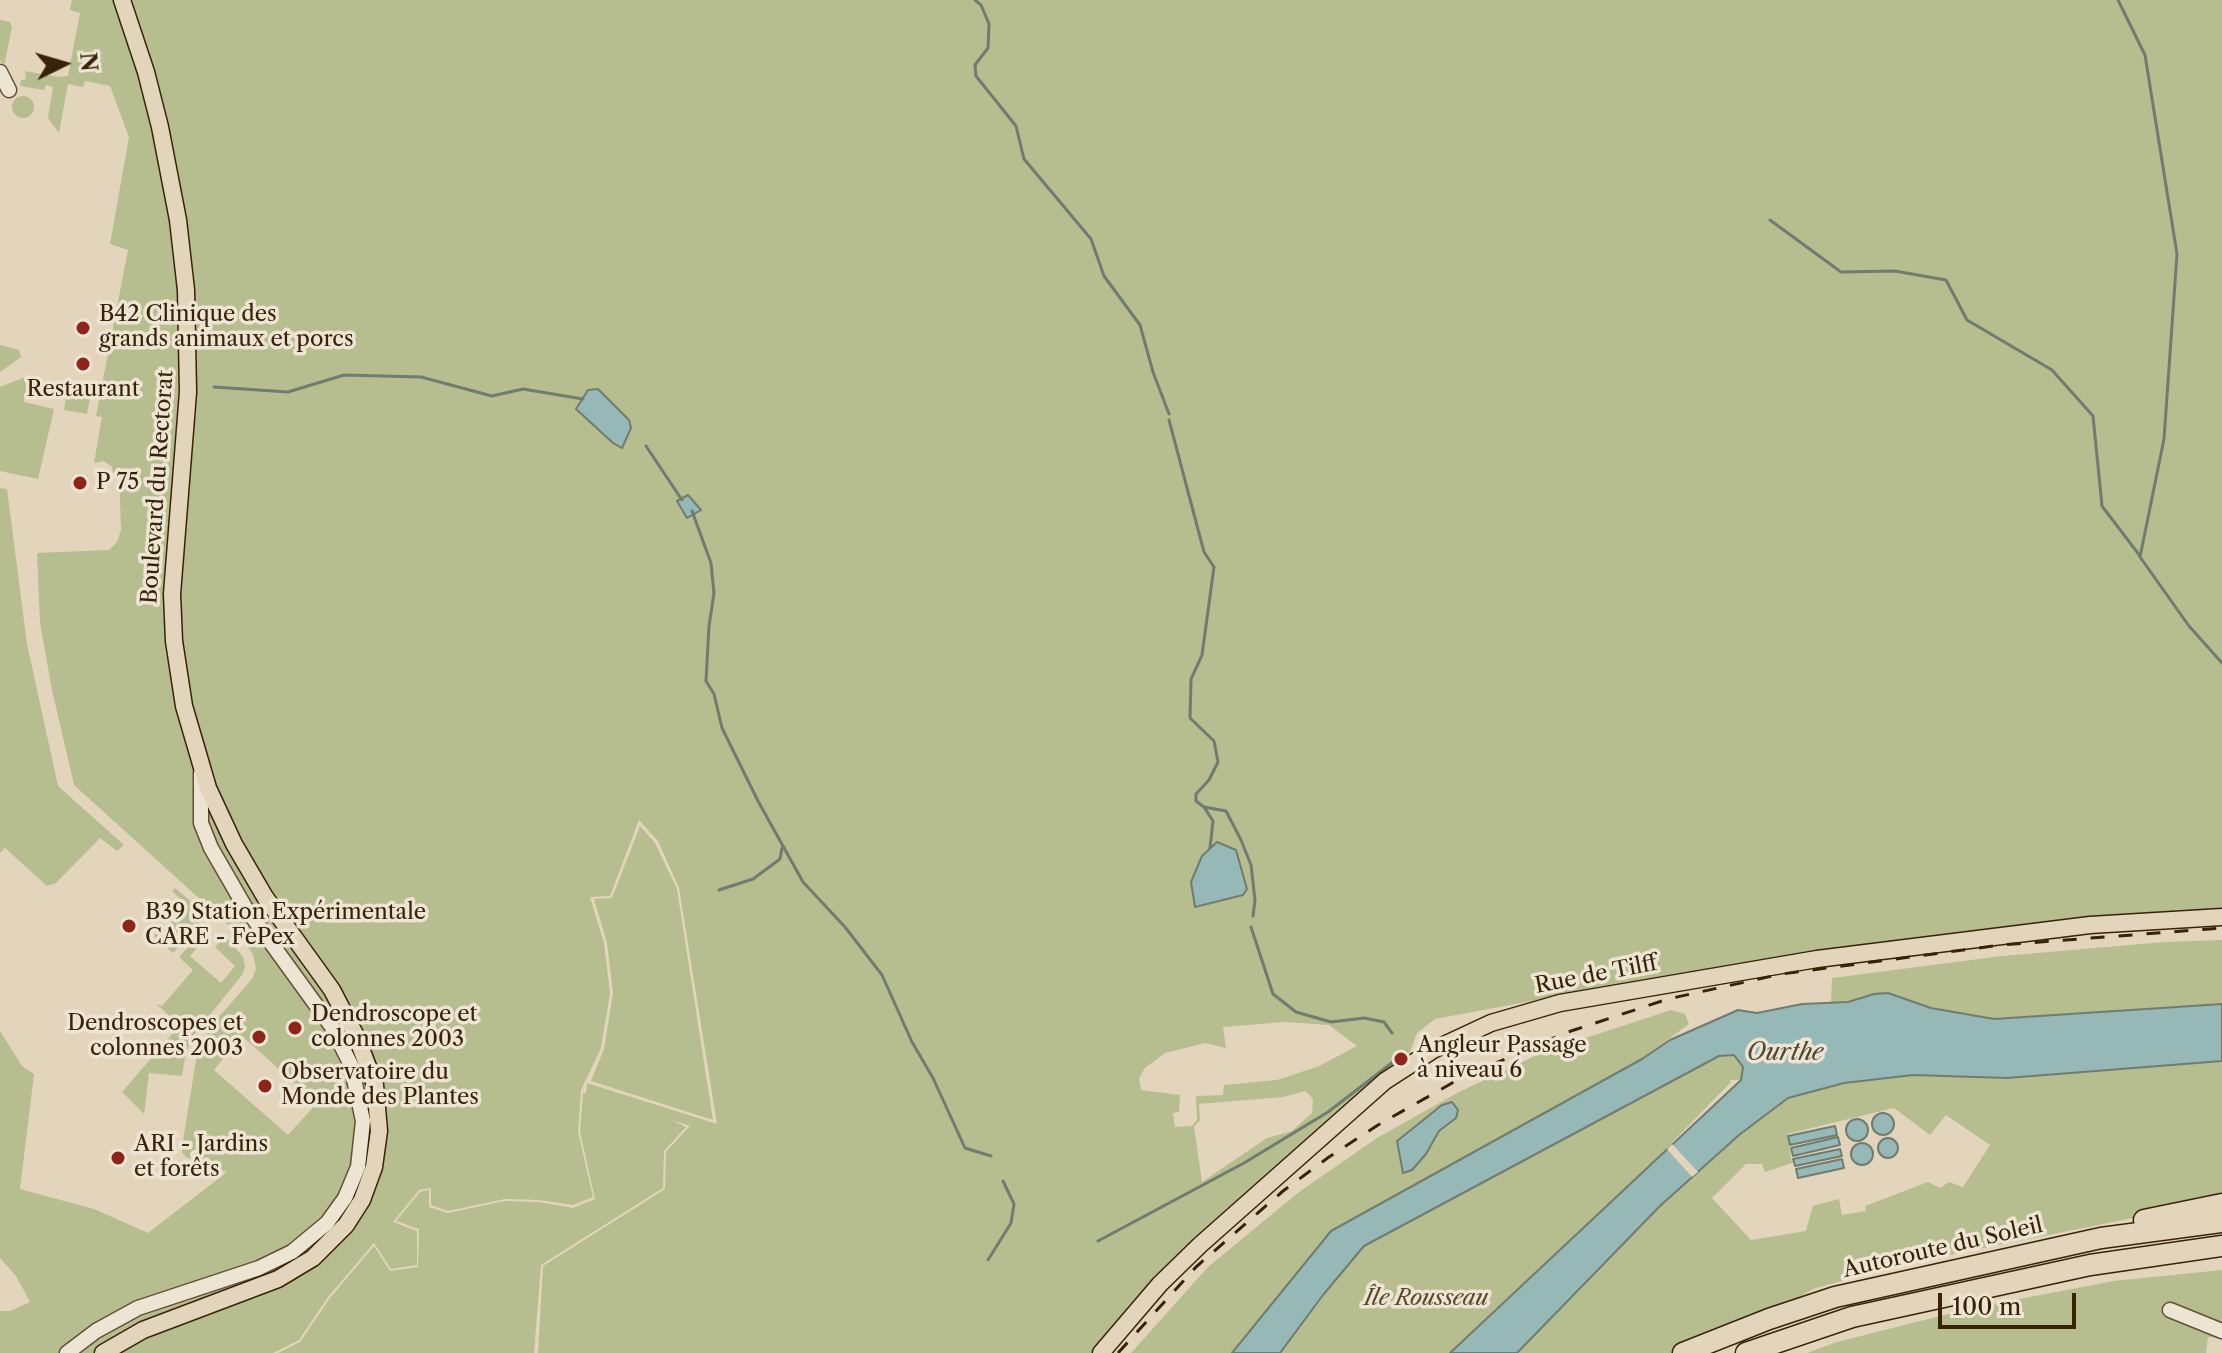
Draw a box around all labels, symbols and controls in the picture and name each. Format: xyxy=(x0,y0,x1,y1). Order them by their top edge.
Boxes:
north arrow xyxy=(24,24,104,104)
text: N xyxy=(74,51,103,73)
place label: B42 Clinique des grands animaux et porcs xyxy=(99,302,354,354)
marker: B42 Clinique des grands animaux et porcs xyxy=(74,319,92,337)
marker: Restaurant xyxy=(74,355,92,373)
street label: Boulevard du Rectorat xyxy=(137,369,179,605)
place label: Restaurant xyxy=(26,377,140,403)
place label: P 75 xyxy=(96,470,139,496)
marker: P 75 xyxy=(71,474,89,492)
place label: B39 Station Expérimentale CARE - FePex xyxy=(145,900,426,952)
marker: B39 Station Expérimentale CARE - FePex xyxy=(120,917,138,935)
street label: Rue de Tilff xyxy=(1533,950,1659,1000)
place label: Dendroscope et colonnes 2003 xyxy=(311,1002,477,1054)
place label: Dendroscopes et colonnes 2003 xyxy=(67,1011,243,1062)
marker: Dendroscope et colonnes 2003 xyxy=(286,1019,304,1037)
marker: Dendroscopes et colonnes 2003 xyxy=(250,1028,268,1046)
place label: Angleur Passage à niveau 6 xyxy=(1417,1033,1587,1084)
water label: Ourthe xyxy=(1747,1039,1823,1067)
marker: Angleur Passage à niveau 6 xyxy=(1392,1050,1410,1068)
place label: Observatoire du Monde des Plantes xyxy=(281,1060,479,1112)
marker: Observatoire du Monde des Plantes xyxy=(256,1077,274,1095)
place label: ARI - Jardins et forêts xyxy=(134,1132,268,1184)
marker: ARI - Jardins et forêts xyxy=(109,1149,127,1167)
street label: Autoroute du Soleil xyxy=(1840,1212,2046,1284)
scale bar xyxy=(1942,1277,2080,1327)
park label: Île Rousseau xyxy=(1364,1286,1488,1312)
text: 100 m xyxy=(1952,1292,2021,1321)

